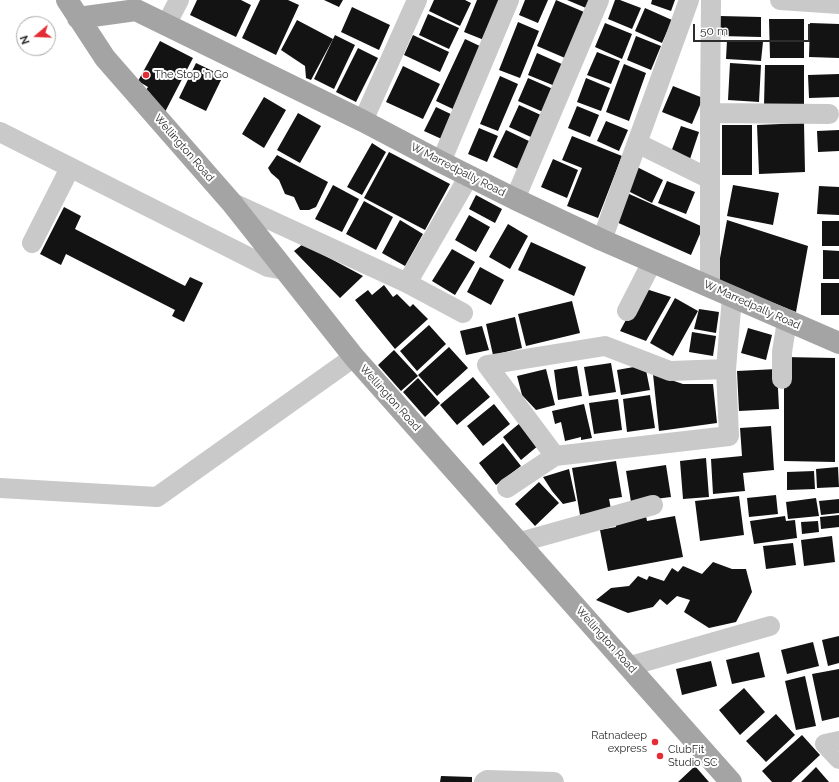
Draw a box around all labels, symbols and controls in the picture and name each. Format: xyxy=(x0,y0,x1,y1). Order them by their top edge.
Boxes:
north arrow xyxy=(16,16,56,56)
scale bar xyxy=(695,16,812,42)
text: 50 m xyxy=(700,24,728,38)
text: N xyxy=(18,34,33,46)
place label: The Stop 'n Go xyxy=(154,68,228,82)
marker: The Stop 'n Go xyxy=(141,70,151,80)
street label: Wellington Road xyxy=(151,112,217,184)
street label: W Marredpally Road xyxy=(408,140,508,200)
street label: W Marredpally Road xyxy=(702,278,802,332)
street label: Wellington Road xyxy=(357,362,423,434)
street label: Wellington Road xyxy=(573,604,639,676)
place label: Ratnadeep express xyxy=(591,729,647,755)
marker: Ratnadeep express xyxy=(650,737,660,747)
place label: ClubFit Studio SC xyxy=(668,743,718,769)
marker: ClubFit Studio SC xyxy=(655,751,665,761)

